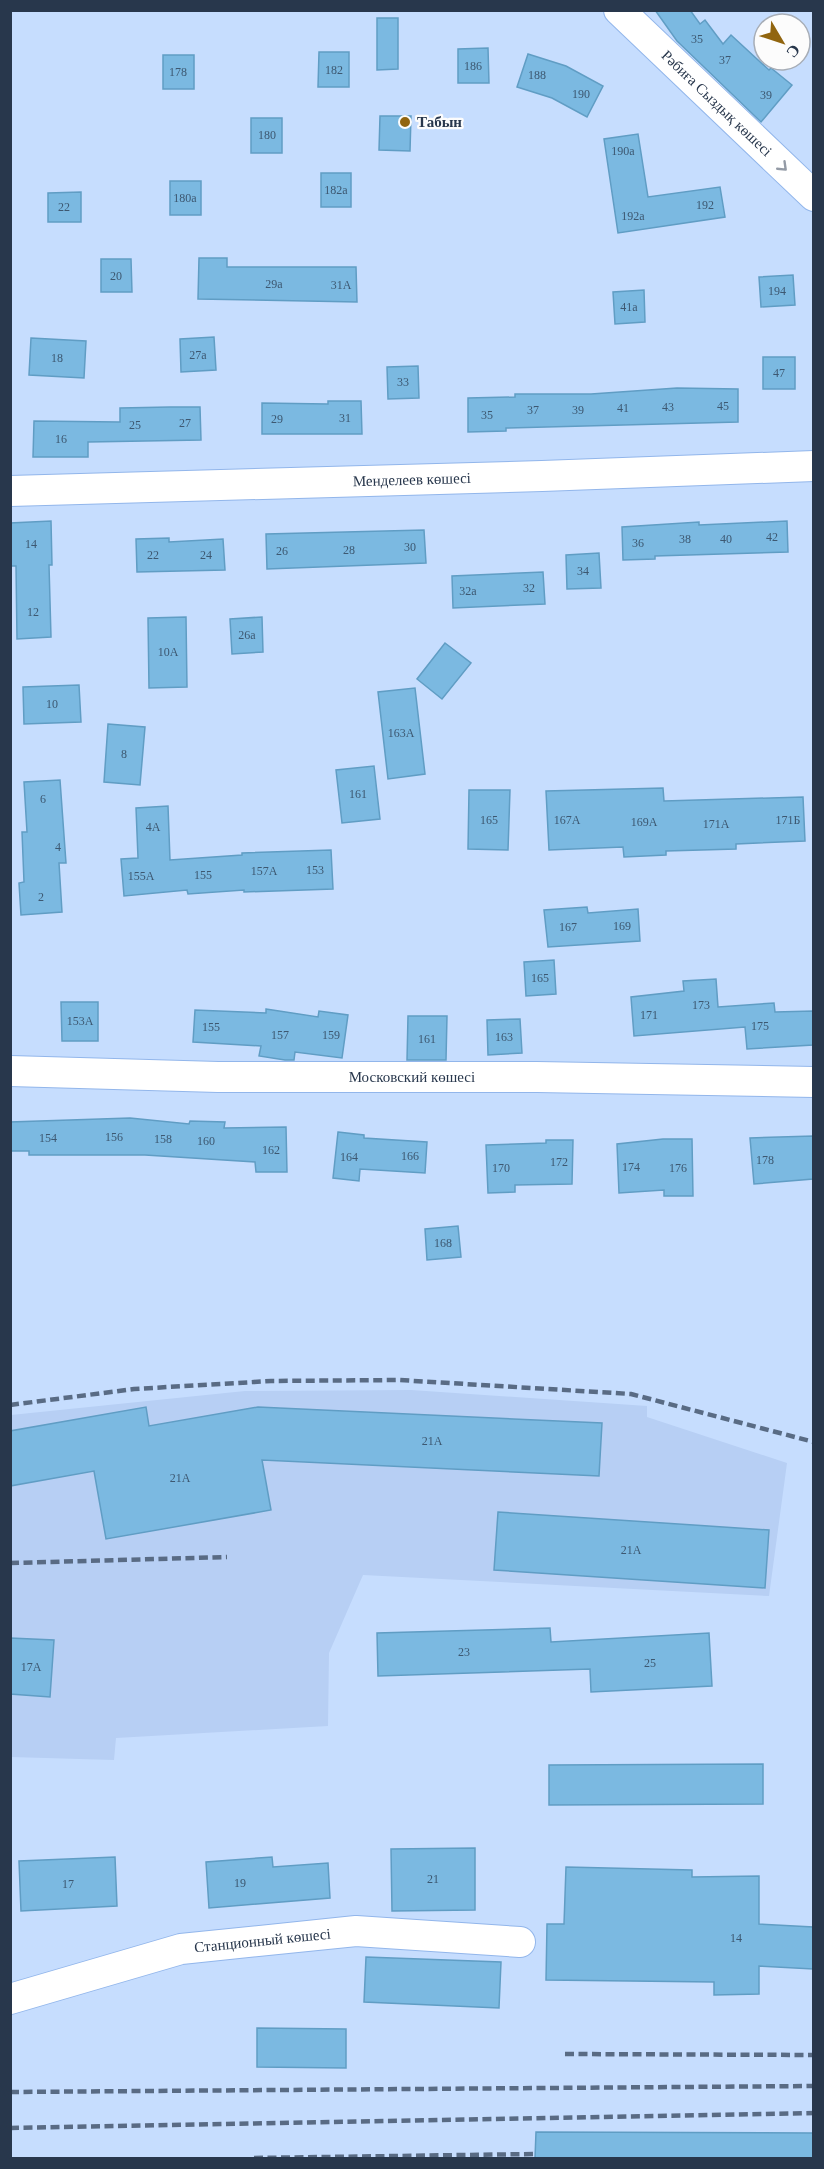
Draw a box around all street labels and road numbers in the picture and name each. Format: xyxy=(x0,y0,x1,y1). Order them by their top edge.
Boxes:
street label: Рәбиға Сыздық көшесі xyxy=(658,47,775,159)
street label: Менделеев көшесі xyxy=(353,470,471,489)
street label: Московский көшесі xyxy=(349,1069,475,1085)
street label: Станционный көшесі xyxy=(193,1926,331,1956)

